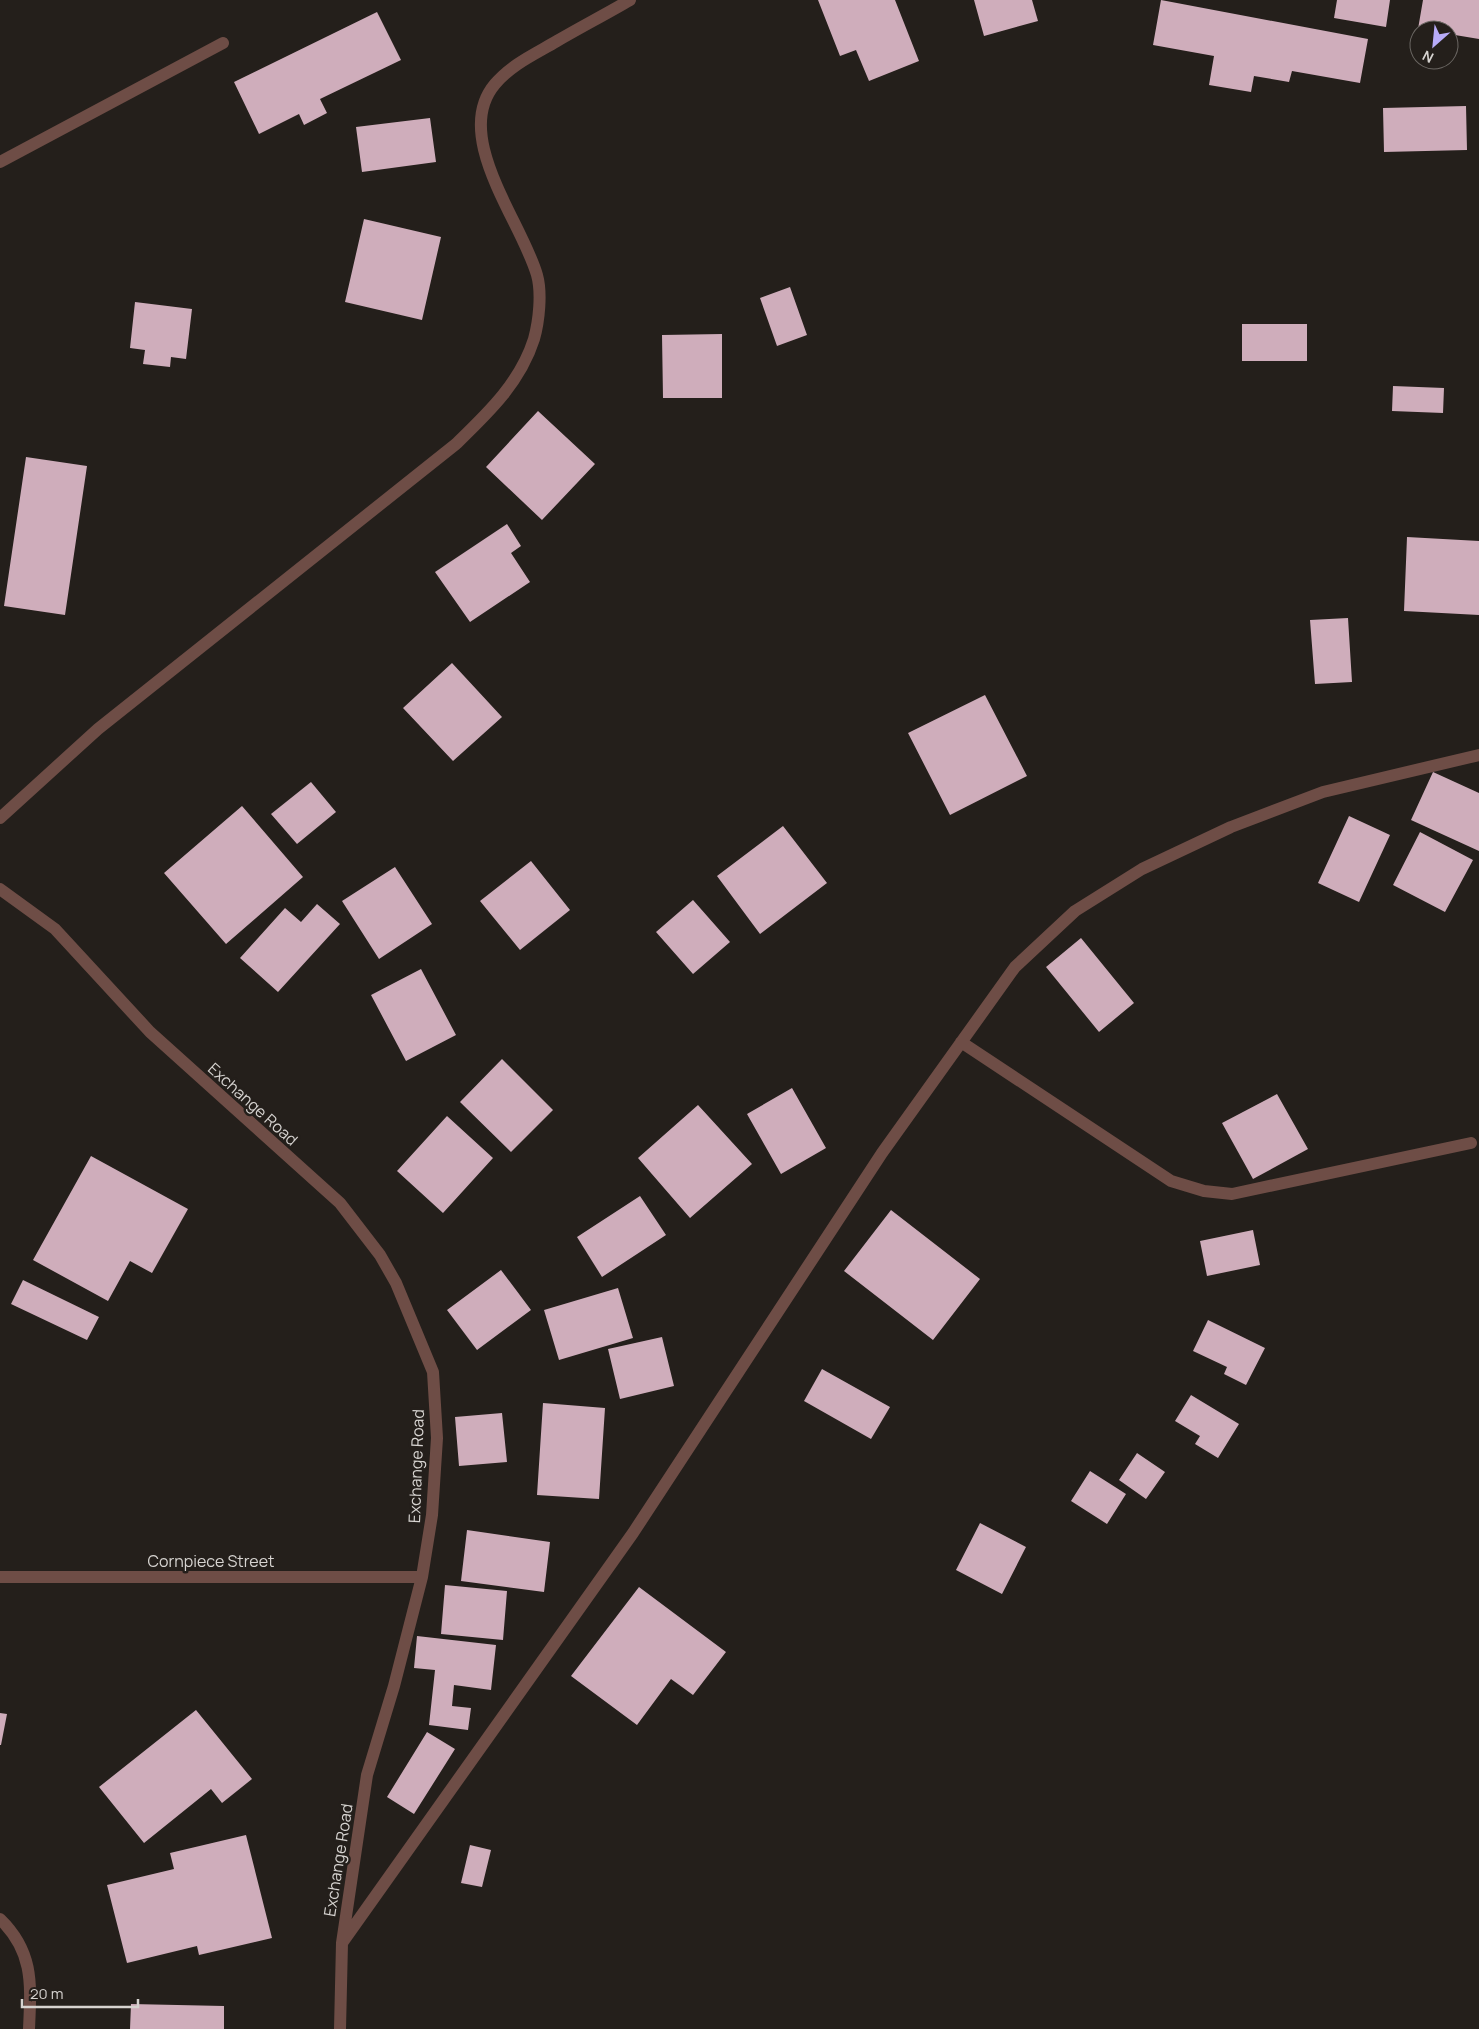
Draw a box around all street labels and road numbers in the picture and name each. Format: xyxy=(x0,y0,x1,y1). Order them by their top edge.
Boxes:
street label: Exchange Road xyxy=(203,1058,303,1150)
street label: Exchange Road xyxy=(403,1409,429,1523)
street label: Cornpiece Street xyxy=(148,1550,274,1572)
street label: Exchange Road xyxy=(318,1802,358,1918)

